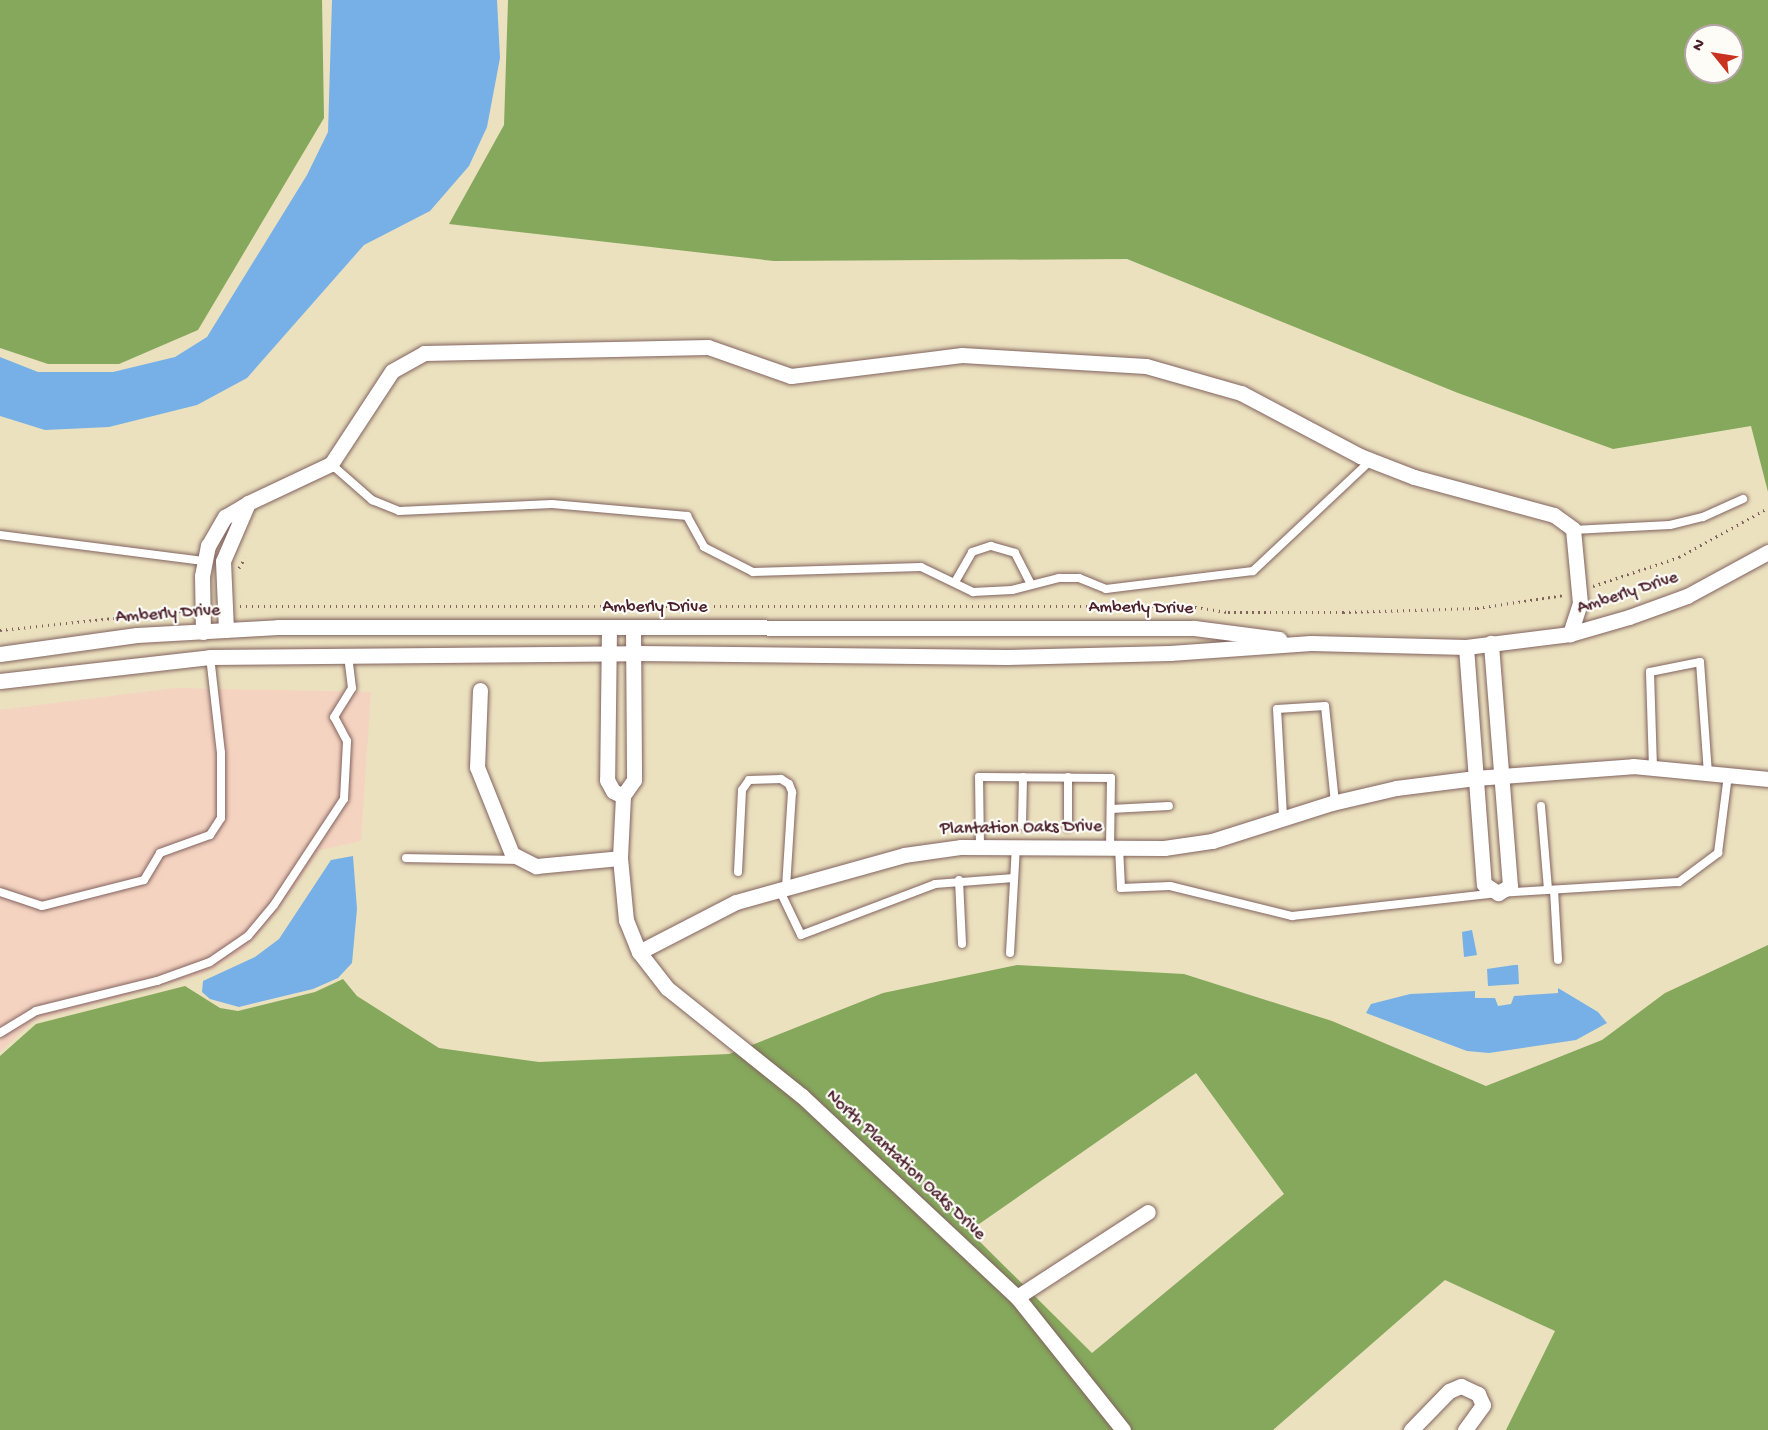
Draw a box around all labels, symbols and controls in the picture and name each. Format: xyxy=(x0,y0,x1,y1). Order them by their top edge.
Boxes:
north arrow xyxy=(1684,24,1744,84)
text: N xyxy=(1689,36,1711,55)
street label: Amberly Drive xyxy=(1575,568,1681,620)
street label: Amberly Drive xyxy=(603,597,707,619)
street label: Amberly Drive xyxy=(1088,597,1194,621)
street label: Amberly Drive xyxy=(115,601,221,629)
street label: Plantation Oaks Drive xyxy=(940,817,1102,841)
street label: North Plantation Oaks Drive xyxy=(821,1086,989,1246)

